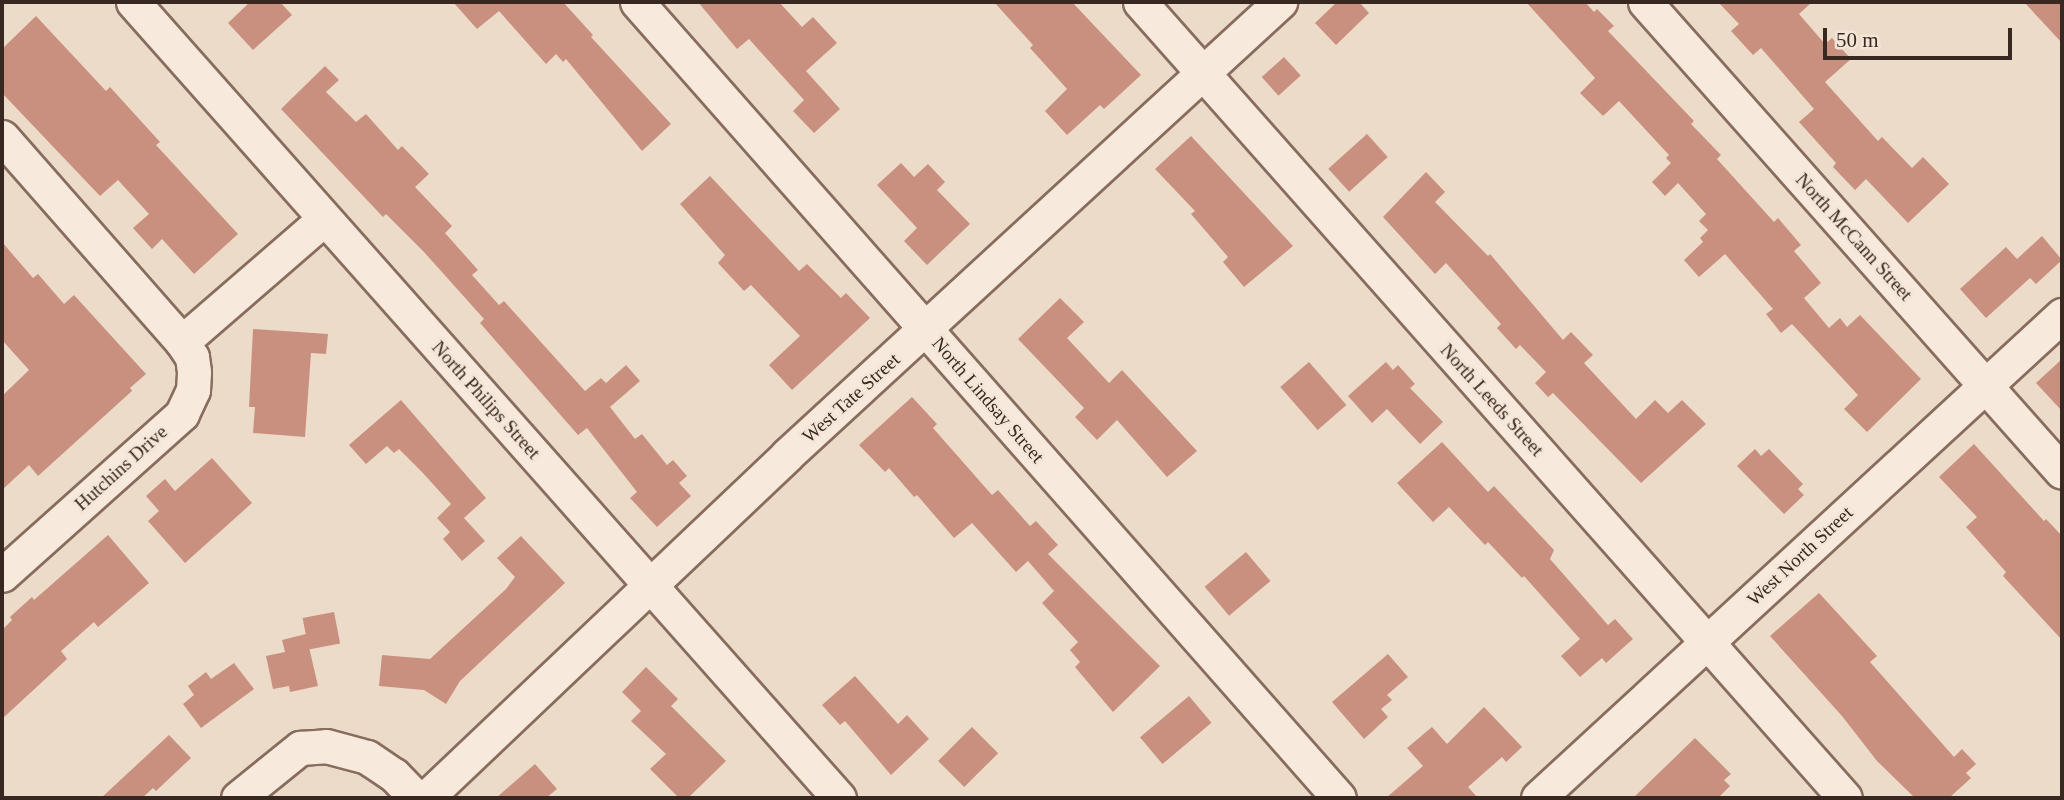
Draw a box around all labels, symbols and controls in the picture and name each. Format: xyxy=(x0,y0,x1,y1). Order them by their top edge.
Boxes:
scale bar xyxy=(1826,14,2015,58)
text: 50 m xyxy=(1836,28,1879,52)
street label: North McCann Street xyxy=(1791,169,1917,305)
street label: North Lindsay Street xyxy=(927,332,1049,468)
street label: North Philips Street xyxy=(427,336,545,464)
street label: North Leeds Street xyxy=(1436,339,1548,461)
street label: West Tate Street xyxy=(797,348,905,448)
street label: Hutchins Drive xyxy=(70,421,172,515)
street label: West North Street xyxy=(1743,501,1857,611)

